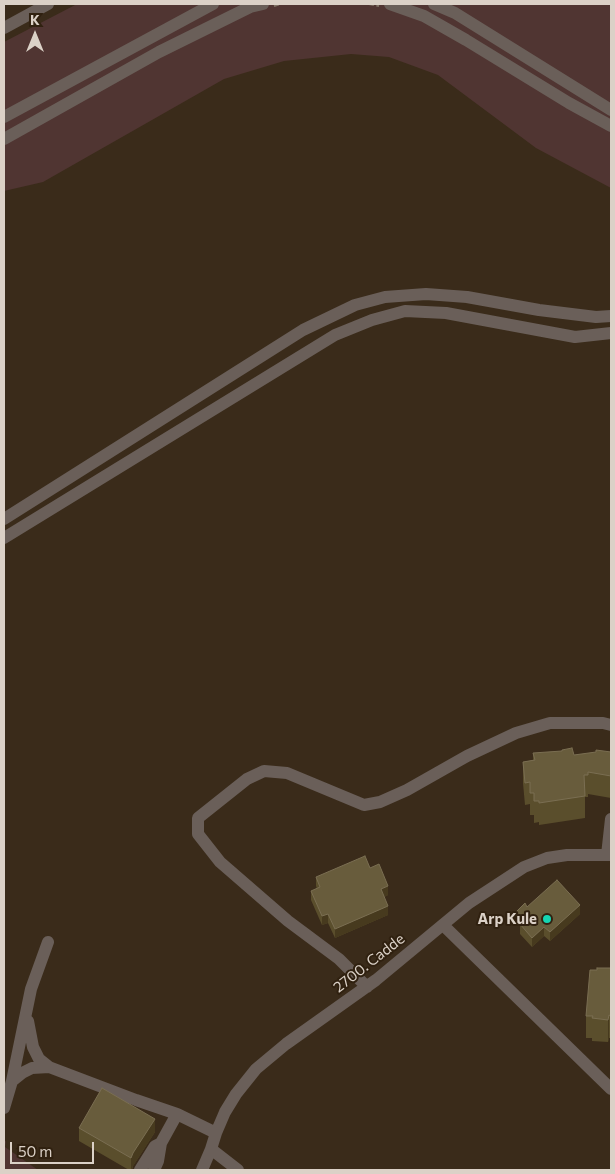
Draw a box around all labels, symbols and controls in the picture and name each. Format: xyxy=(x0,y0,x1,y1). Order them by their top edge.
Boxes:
north arrow xyxy=(10,10,60,60)
text: K xyxy=(30,11,40,28)
place label: Arp Kule xyxy=(478,910,537,928)
marker: Arp Kule xyxy=(541,913,553,925)
street label: 2700. Cadde xyxy=(330,930,408,996)
scale bar xyxy=(12,1132,96,1164)
text: 50 m xyxy=(18,1142,52,1160)

